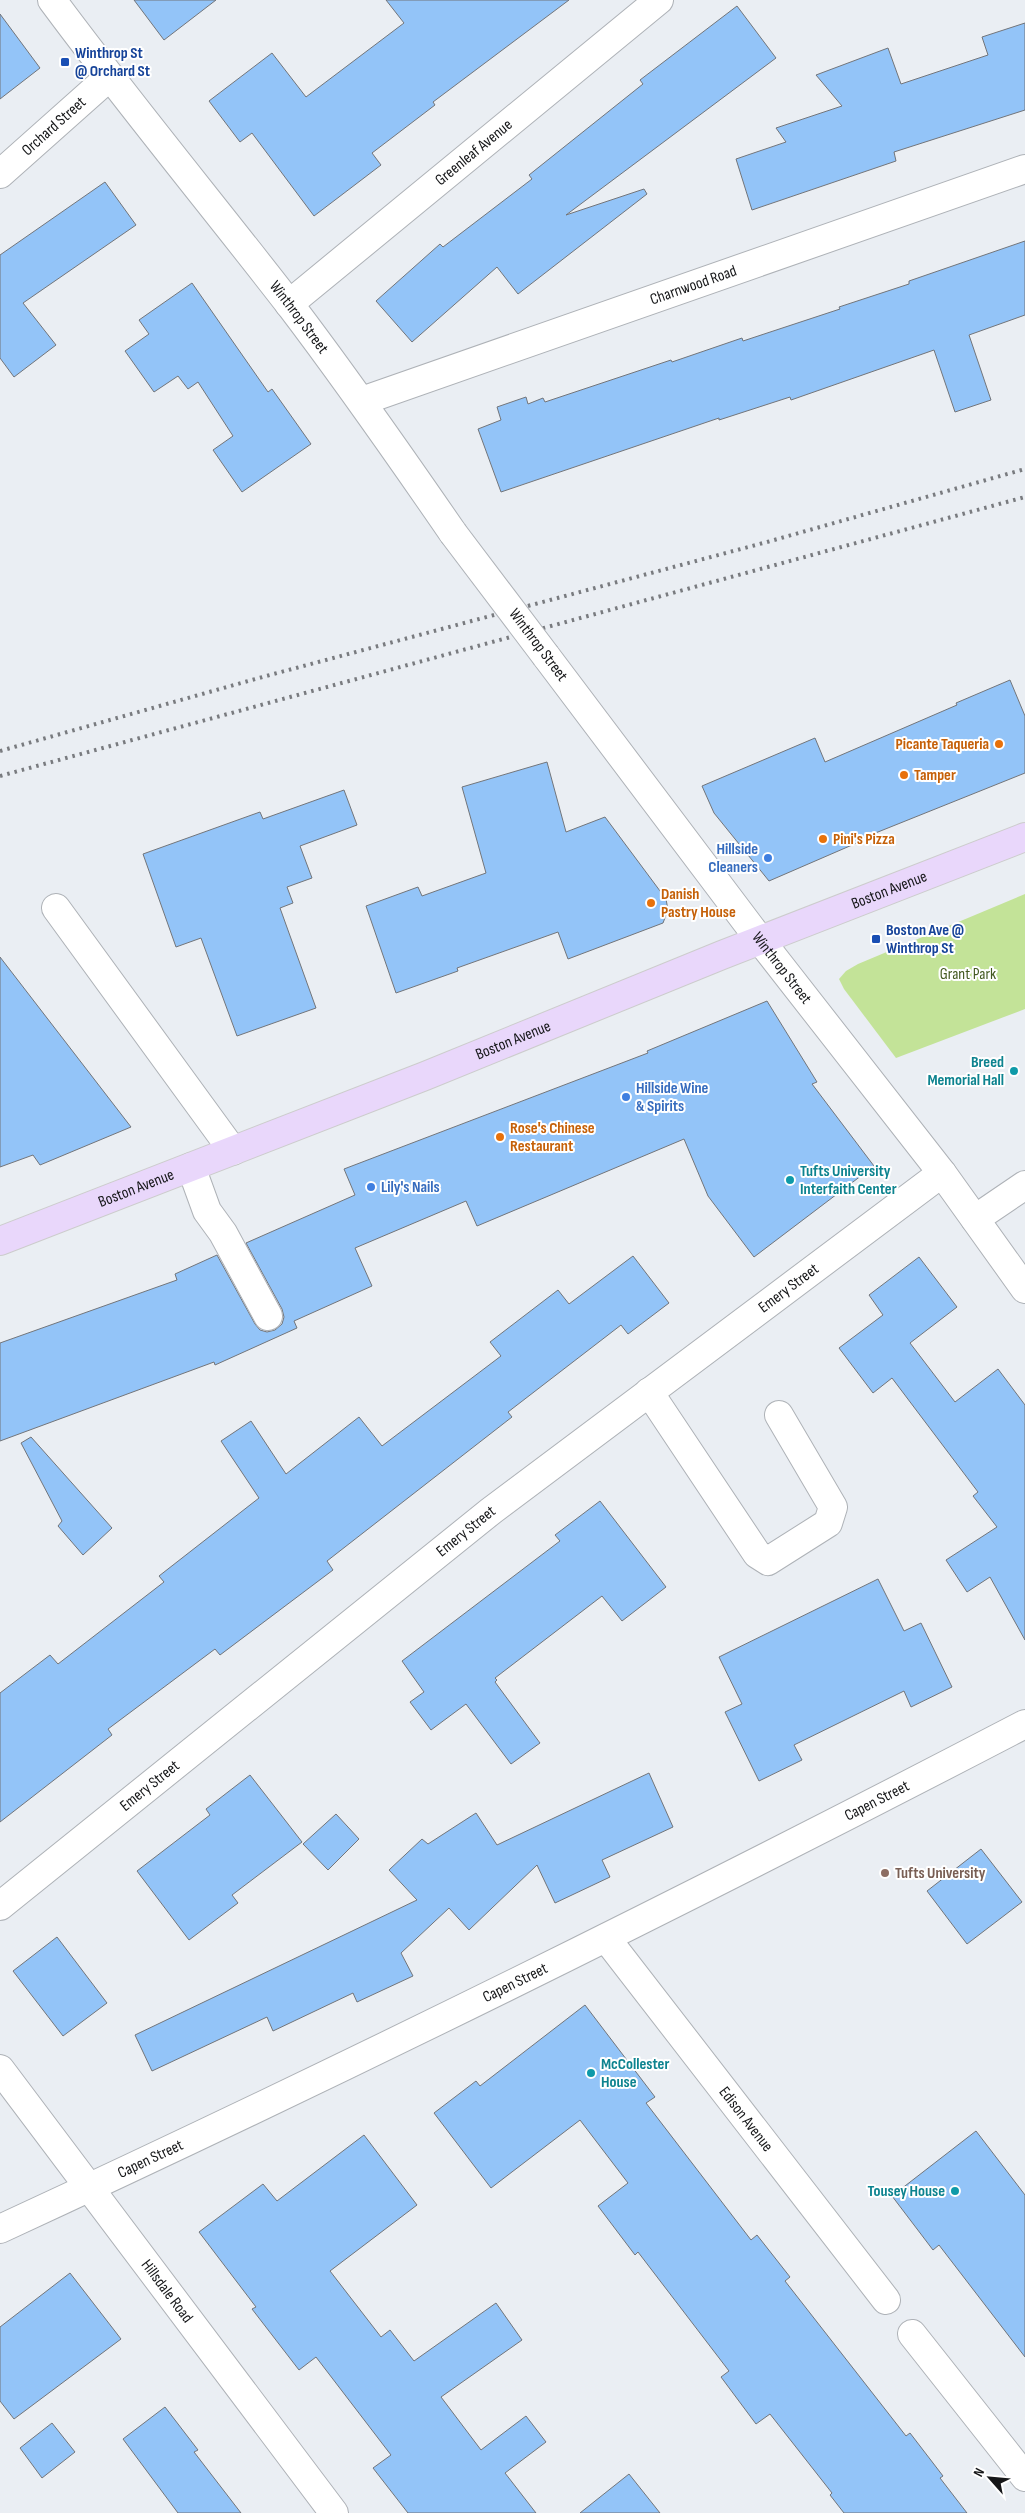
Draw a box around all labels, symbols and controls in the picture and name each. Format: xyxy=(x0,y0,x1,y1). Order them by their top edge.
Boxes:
place label: Winthrop St @ Orchard St xyxy=(75,44,150,81)
marker: Winthrop St @ Orchard St xyxy=(59,56,71,68)
street label: Orchard Street xyxy=(18,93,90,160)
street label: Greenleaf Avenue xyxy=(431,115,516,189)
street label: Charnwood Road xyxy=(648,261,739,309)
street label: Winthrop Street xyxy=(265,277,333,357)
street label: Winthrop Street xyxy=(505,605,572,685)
place label: Picante Taqueria xyxy=(896,735,989,754)
marker: Picante Taqueria xyxy=(993,738,1005,750)
place label: Tamper xyxy=(914,766,956,785)
marker: Tamper xyxy=(898,769,910,781)
place label: Pini's Pizza xyxy=(833,830,895,849)
marker: Pini's Pizza xyxy=(817,833,829,845)
place label: Hillside Cleaners xyxy=(708,840,758,877)
marker: Hillside Cleaners xyxy=(762,852,774,864)
street label: Boston Avenue xyxy=(849,867,930,913)
place label: Danish Pastry House xyxy=(661,885,736,922)
marker: Danish Pastry House xyxy=(645,897,657,909)
place label: Boston Ave @ Winthrop St xyxy=(886,921,964,958)
street label: Winthrop Street xyxy=(748,928,816,1008)
marker: Boston Ave @ Winthrop St xyxy=(870,933,882,945)
park label: Grant Park xyxy=(940,965,996,984)
street label: Boston Avenue xyxy=(473,1016,553,1064)
place label: Breed Memorial Hall xyxy=(927,1053,1004,1090)
marker: Breed Memorial Hall xyxy=(1008,1065,1020,1077)
place label: Hillside Wine & Spirits xyxy=(636,1079,709,1116)
marker: Hillside Wine & Spirits xyxy=(620,1091,632,1103)
place label: Rose's Chinese Restaurant xyxy=(510,1119,595,1156)
marker: Rose's Chinese Restaurant xyxy=(494,1131,506,1143)
place label: Tufts University Interfaith Center xyxy=(800,1162,897,1199)
street label: Boston Avenue xyxy=(96,1165,177,1211)
marker: Tufts University Interfaith Center xyxy=(784,1174,796,1186)
place label: Lily's Nails xyxy=(381,1178,440,1197)
marker: Lily's Nails xyxy=(365,1181,377,1193)
street label: Emery Street xyxy=(755,1259,823,1317)
street label: Emery Street xyxy=(432,1501,499,1561)
street label: Emery Street xyxy=(116,1756,183,1815)
street label: Capen Street xyxy=(841,1776,912,1825)
place label: Tufts University xyxy=(895,1864,986,1883)
marker: Tufts University xyxy=(879,1867,891,1879)
street label: Capen Street xyxy=(480,1959,551,2007)
place label: McCollester House xyxy=(601,2055,669,2092)
marker: McCollester House xyxy=(585,2067,597,2079)
street label: Edison Avenue xyxy=(715,2083,777,2155)
street label: Capen Street xyxy=(115,2135,186,2182)
place label: Tousey House xyxy=(868,2182,945,2201)
marker: Tousey House xyxy=(949,2185,961,2197)
street label: Hillsdale Road xyxy=(137,2256,197,2327)
north arrow xyxy=(965,2453,1015,2503)
text: N xyxy=(970,2465,988,2480)

